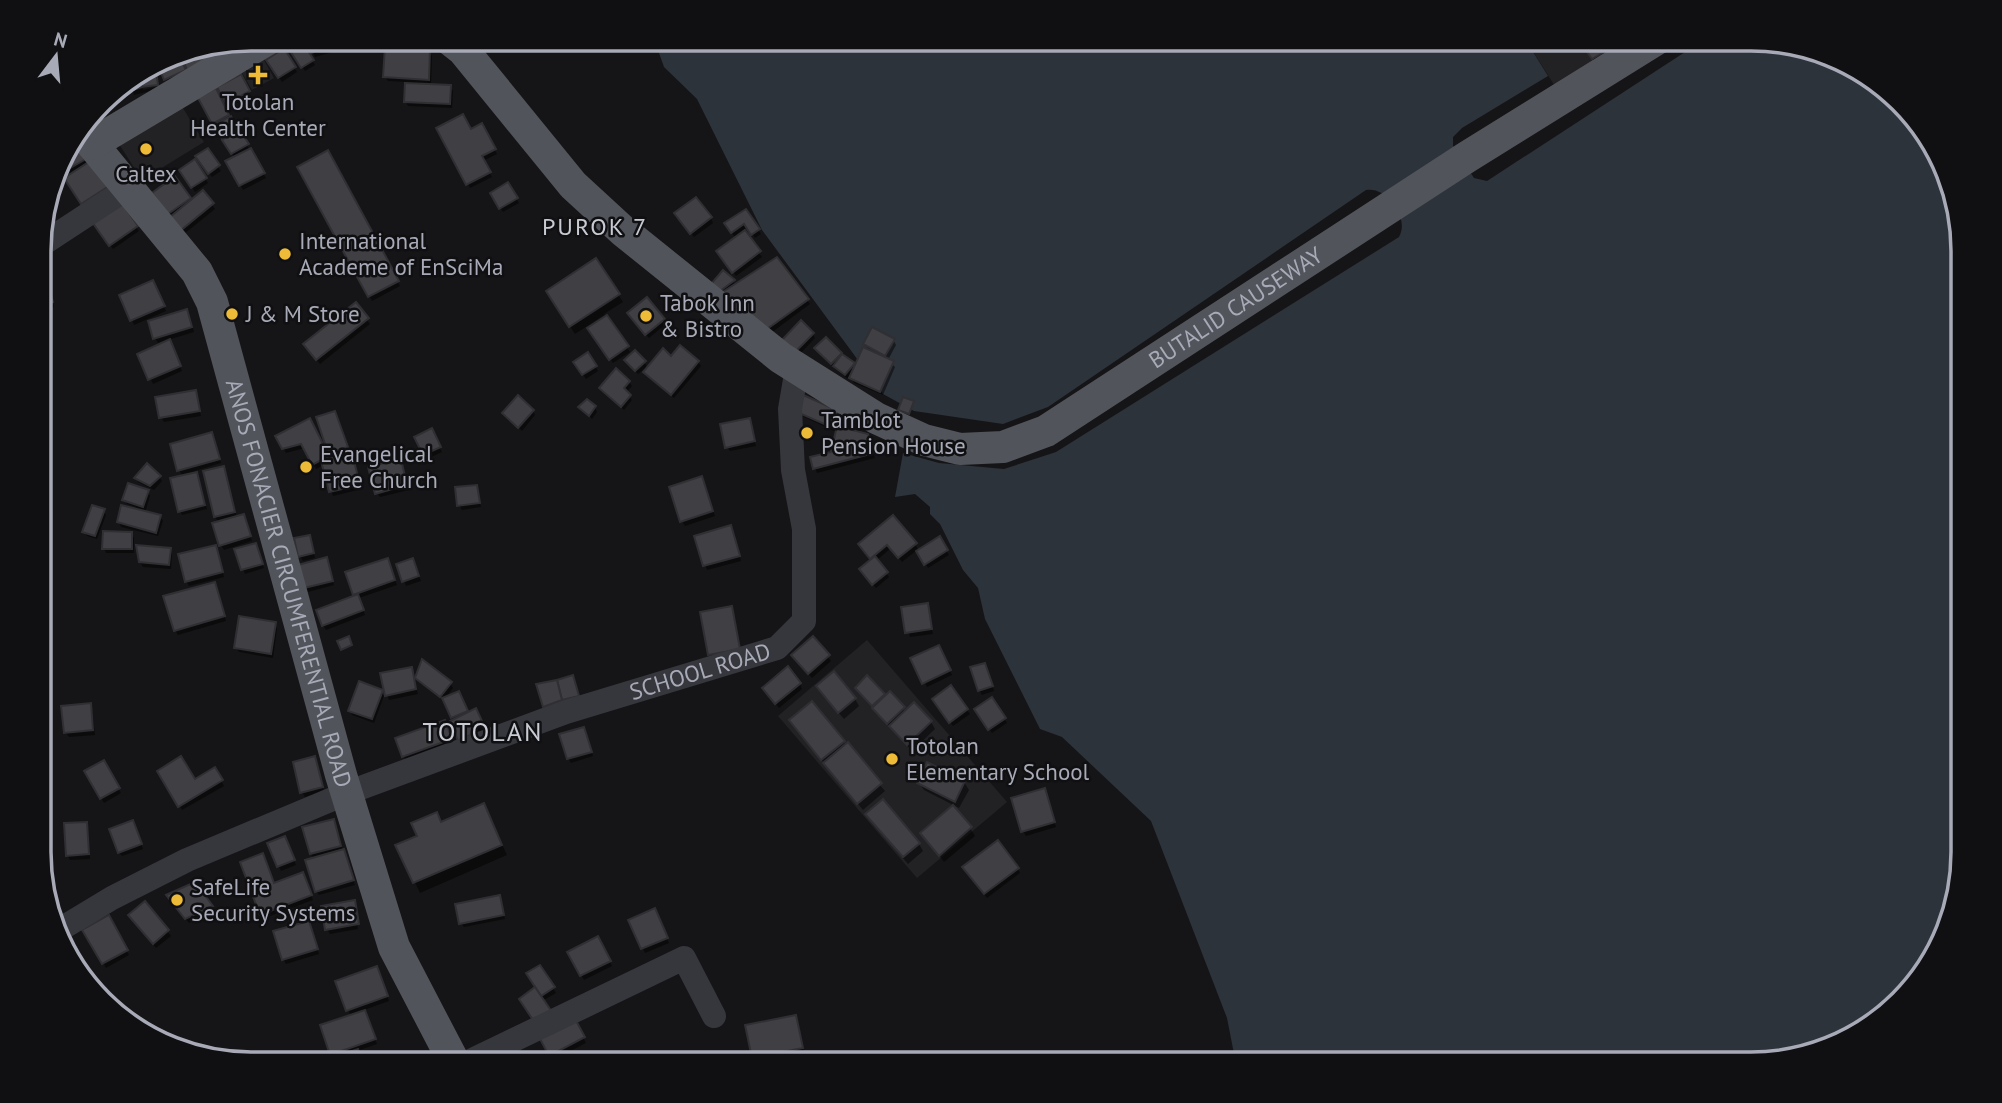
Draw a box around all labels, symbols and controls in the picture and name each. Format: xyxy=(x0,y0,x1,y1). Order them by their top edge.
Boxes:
north arrow xyxy=(21,21,91,91)
text: N xyxy=(51,26,70,53)
marker: Totolan Health Center xyxy=(248,65,268,85)
place label: Totolan Health Center xyxy=(190,87,326,142)
marker: Caltex xyxy=(138,141,154,157)
place label: Caltex xyxy=(115,159,177,188)
district label: PUROK 7 xyxy=(542,211,648,242)
place label: International Academe of EnSciMa xyxy=(299,226,503,281)
street label: BUTALID CAUSEWAY xyxy=(1143,240,1328,374)
marker: International Academe of EnSciMa xyxy=(277,246,293,262)
place label: Tabok Inn & Bistro xyxy=(660,288,755,343)
place label: J & M Store xyxy=(245,299,360,328)
marker: J & M Store xyxy=(224,306,240,322)
marker: Tabok Inn & Bistro xyxy=(638,308,654,324)
street label: ANOS FONACIER CIRCUMFERENTIAL ROAD xyxy=(220,376,359,791)
place label: Tamblot Pension House xyxy=(821,405,966,460)
marker: Tamblot Pension House xyxy=(799,425,815,441)
place label: Evangelical Free Church xyxy=(320,439,438,494)
marker: Evangelical Free Church xyxy=(298,459,314,475)
street label: SCHOOL ROAD xyxy=(626,636,774,706)
district label: TOTOLAN xyxy=(423,715,544,748)
place label: Totolan Elementary School xyxy=(906,731,1090,786)
marker: Totolan Elementary School xyxy=(884,751,900,767)
place label: SafeLife Security Systems xyxy=(191,872,355,927)
marker: SafeLife Security Systems xyxy=(169,892,185,908)

